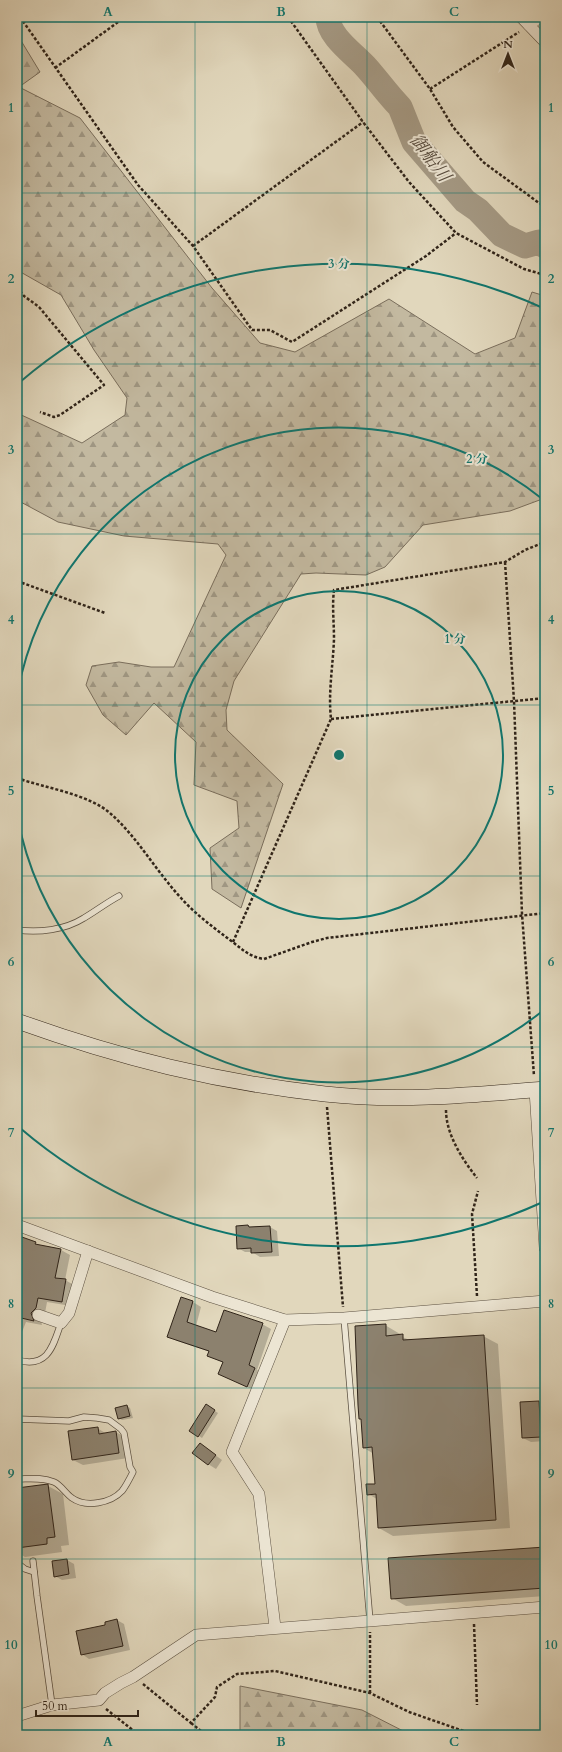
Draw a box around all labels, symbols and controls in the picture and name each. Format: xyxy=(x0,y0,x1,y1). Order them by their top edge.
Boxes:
text: A xyxy=(103,3,113,21)
text: B xyxy=(276,3,286,21)
text: C xyxy=(449,3,459,21)
north arrow xyxy=(488,34,528,74)
text: N xyxy=(503,37,513,52)
text: 1 xyxy=(8,99,14,117)
text: 1 xyxy=(548,99,554,117)
water label: 御船川 xyxy=(404,129,457,189)
text: 3 分 xyxy=(328,256,350,272)
text: 2 xyxy=(8,270,15,288)
text: 2 xyxy=(548,270,555,288)
text: 3 xyxy=(8,441,15,459)
text: 3 xyxy=(548,441,555,459)
text: 2 分 xyxy=(466,451,488,467)
text: 4 xyxy=(8,611,15,629)
text: 4 xyxy=(548,611,555,629)
text: 1 分 xyxy=(444,631,466,647)
centre of rings xyxy=(332,748,346,762)
text: 5 xyxy=(8,782,14,800)
text: 5 xyxy=(548,782,554,800)
text: 6 xyxy=(8,953,15,971)
text: 6 xyxy=(548,953,555,971)
text: 7 xyxy=(8,1124,15,1142)
text: 7 xyxy=(548,1124,555,1142)
text: 8 xyxy=(8,1295,14,1313)
text: 8 xyxy=(548,1295,554,1313)
text: 9 xyxy=(8,1465,15,1483)
text: 9 xyxy=(548,1465,555,1483)
text: 10 xyxy=(4,1636,18,1654)
text: 10 xyxy=(544,1636,558,1654)
scale bar xyxy=(36,1692,138,1718)
text: 50 m xyxy=(42,1698,69,1714)
text: A xyxy=(103,1733,113,1751)
text: B xyxy=(276,1733,286,1751)
text: C xyxy=(449,1733,459,1751)

